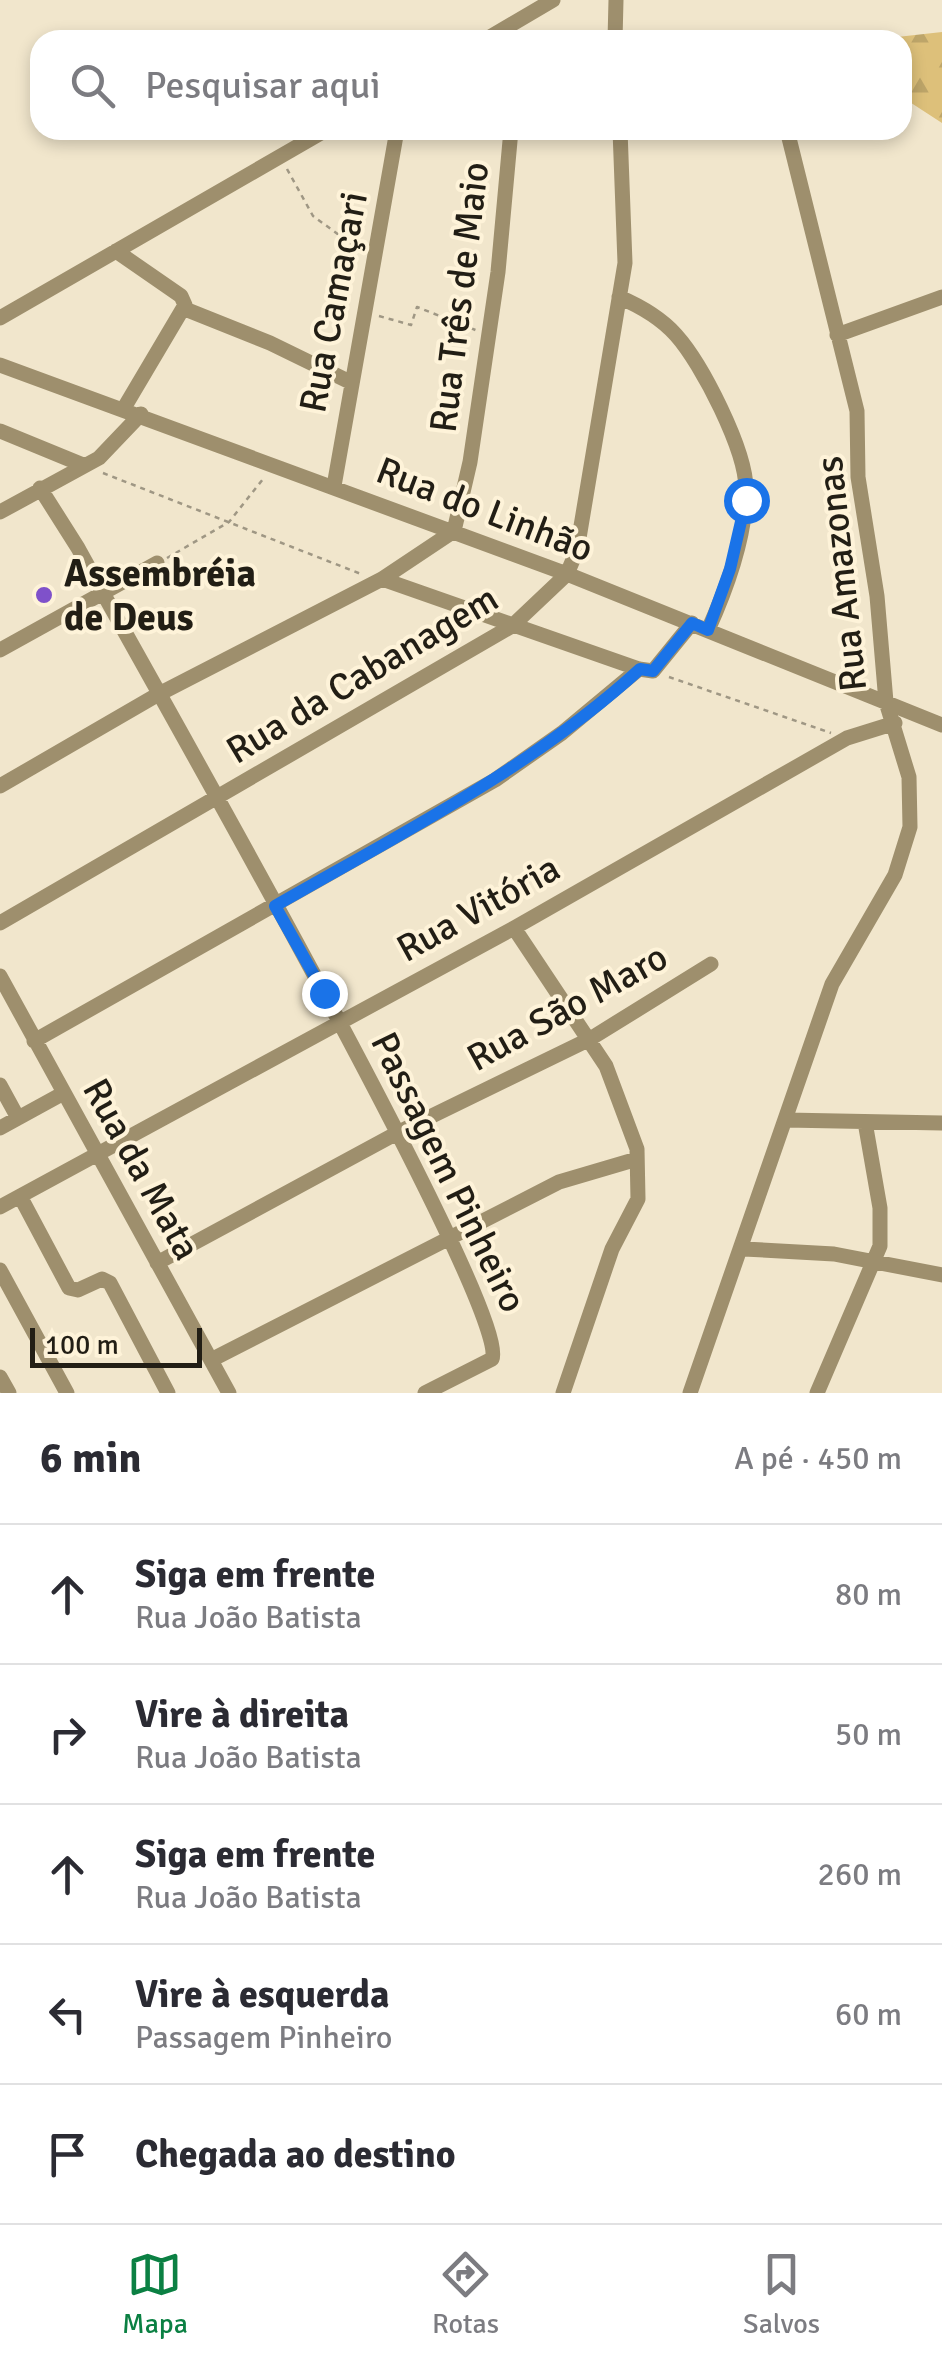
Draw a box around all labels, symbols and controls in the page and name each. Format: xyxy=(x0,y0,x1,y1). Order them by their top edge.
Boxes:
search box xyxy=(30,30,912,140)
icon: search xyxy=(65,58,120,113)
text: Pesquisar aqui xyxy=(145,62,381,109)
street label: Rua Três de Maio xyxy=(420,159,499,435)
street label: Rua Camaçari xyxy=(289,188,378,416)
street label: Rua do Linhão xyxy=(370,447,600,572)
street label: Rua Amazonas xyxy=(806,454,877,694)
route start xyxy=(724,478,770,524)
place label: Assembréia de Deus xyxy=(64,550,256,641)
street label: Rua da Cabanagem xyxy=(218,575,507,774)
marker: Assembréia de Deus xyxy=(33,584,55,606)
street label: Rua Vitória xyxy=(388,844,568,972)
street label: Rua São Maro xyxy=(459,933,676,1082)
route end xyxy=(302,971,348,1017)
street label: Passagem Pinheiro xyxy=(360,1025,537,1320)
street label: Rua da Mata xyxy=(72,1070,211,1268)
scale bar xyxy=(30,1323,202,1368)
text: 100 m xyxy=(45,1328,119,1362)
text: 6 min xyxy=(40,1433,141,1484)
text: A pé · 450 m xyxy=(734,1439,902,1478)
text: Siga em frente xyxy=(135,1551,375,1598)
icon: ahead xyxy=(40,1567,95,1622)
text: 80 m xyxy=(835,1575,902,1614)
text: Rua João Batista xyxy=(135,1598,362,1637)
text: Vire à direita xyxy=(135,1691,349,1738)
icon: right xyxy=(40,1707,95,1762)
text: 50 m xyxy=(835,1715,902,1754)
text: Rua João Batista xyxy=(135,1738,362,1777)
text: Siga em frente xyxy=(135,1831,375,1878)
icon: ahead xyxy=(40,1847,95,1902)
text: 260 m xyxy=(818,1855,902,1894)
text: Rua João Batista xyxy=(135,1878,362,1917)
text: Vire à esquerda xyxy=(135,1971,389,2018)
icon: left xyxy=(40,1987,95,2042)
text: 60 m xyxy=(835,1995,902,2034)
text: Passagem Pinheiro xyxy=(135,2018,392,2057)
icon: arrive xyxy=(40,2127,95,2182)
text: Chegada ao destino xyxy=(135,2131,456,2178)
tab: Mapa xyxy=(122,2247,188,2341)
tab: Rotas xyxy=(432,2247,499,2341)
tab: Salvos xyxy=(743,2247,820,2341)

